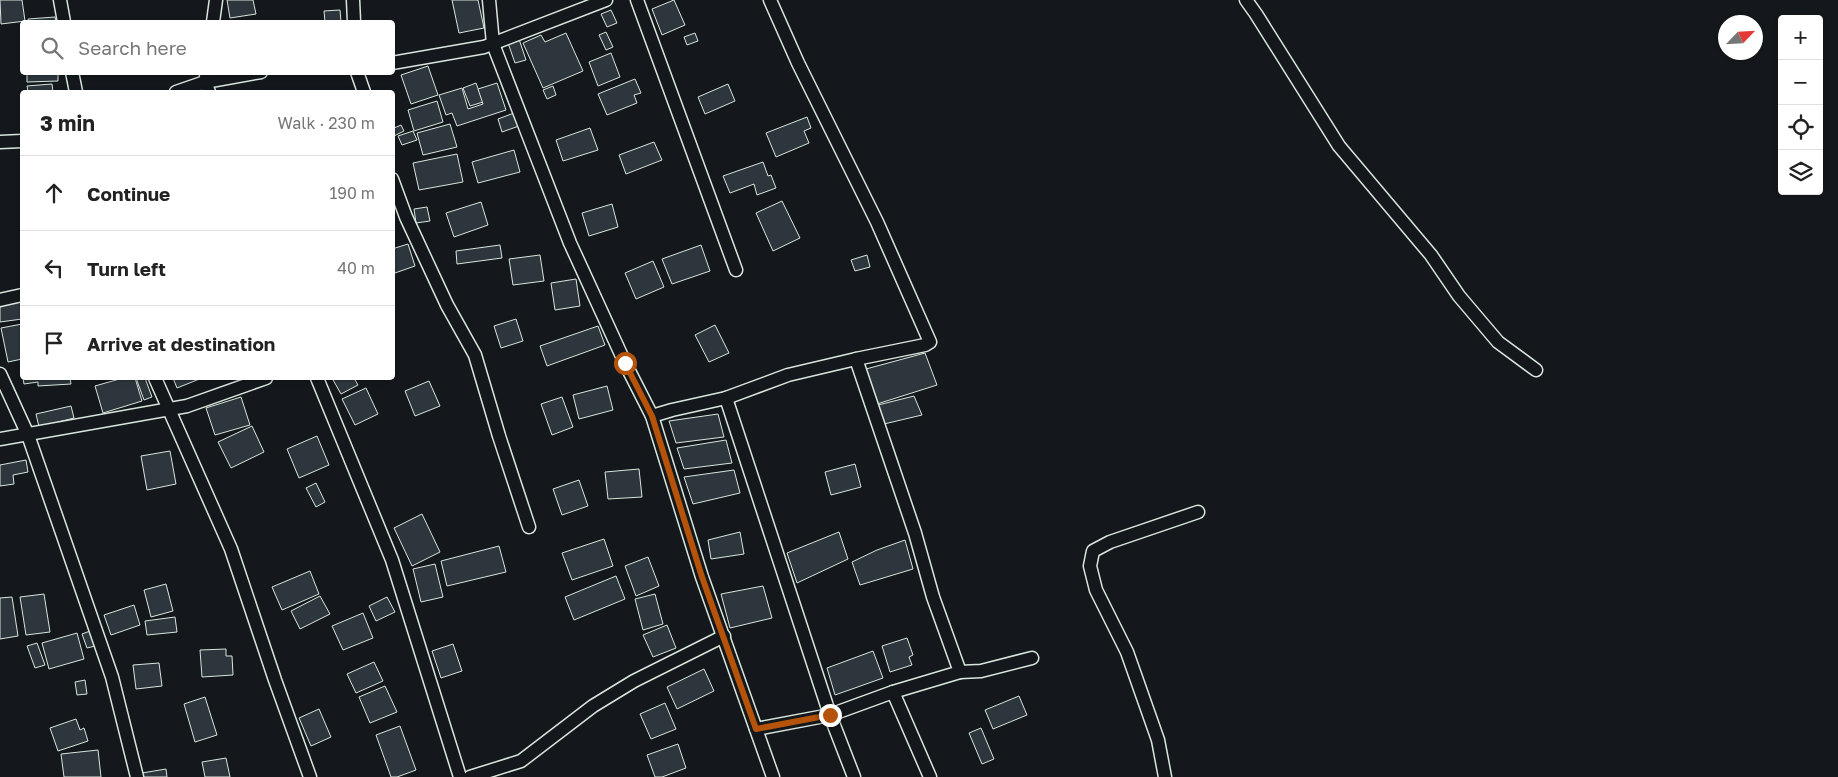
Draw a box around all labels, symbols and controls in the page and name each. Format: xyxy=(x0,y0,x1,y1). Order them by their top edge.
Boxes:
north arrow xyxy=(1718,15,1763,60)
map controls xyxy=(1778,15,1823,195)
button: + xyxy=(1778,15,1823,60)
search box xyxy=(20,20,395,75)
icon: search xyxy=(38,34,66,62)
text: Search here xyxy=(78,36,187,59)
button: − xyxy=(1778,60,1823,105)
button: locate xyxy=(1778,105,1823,150)
text: 3 min xyxy=(40,110,95,136)
text: Walk · 230 m xyxy=(278,113,375,133)
button: layers xyxy=(1778,150,1823,195)
icon: ahead xyxy=(40,179,68,207)
text: Continue xyxy=(87,182,170,205)
text: 190 m xyxy=(329,183,375,203)
icon: left xyxy=(40,254,68,282)
text: Turn left xyxy=(87,257,166,280)
text: 40 m xyxy=(337,258,375,278)
icon: arrive xyxy=(40,329,68,357)
text: Arrive at destination xyxy=(87,332,275,355)
route start xyxy=(614,352,637,375)
route end xyxy=(819,704,842,727)

